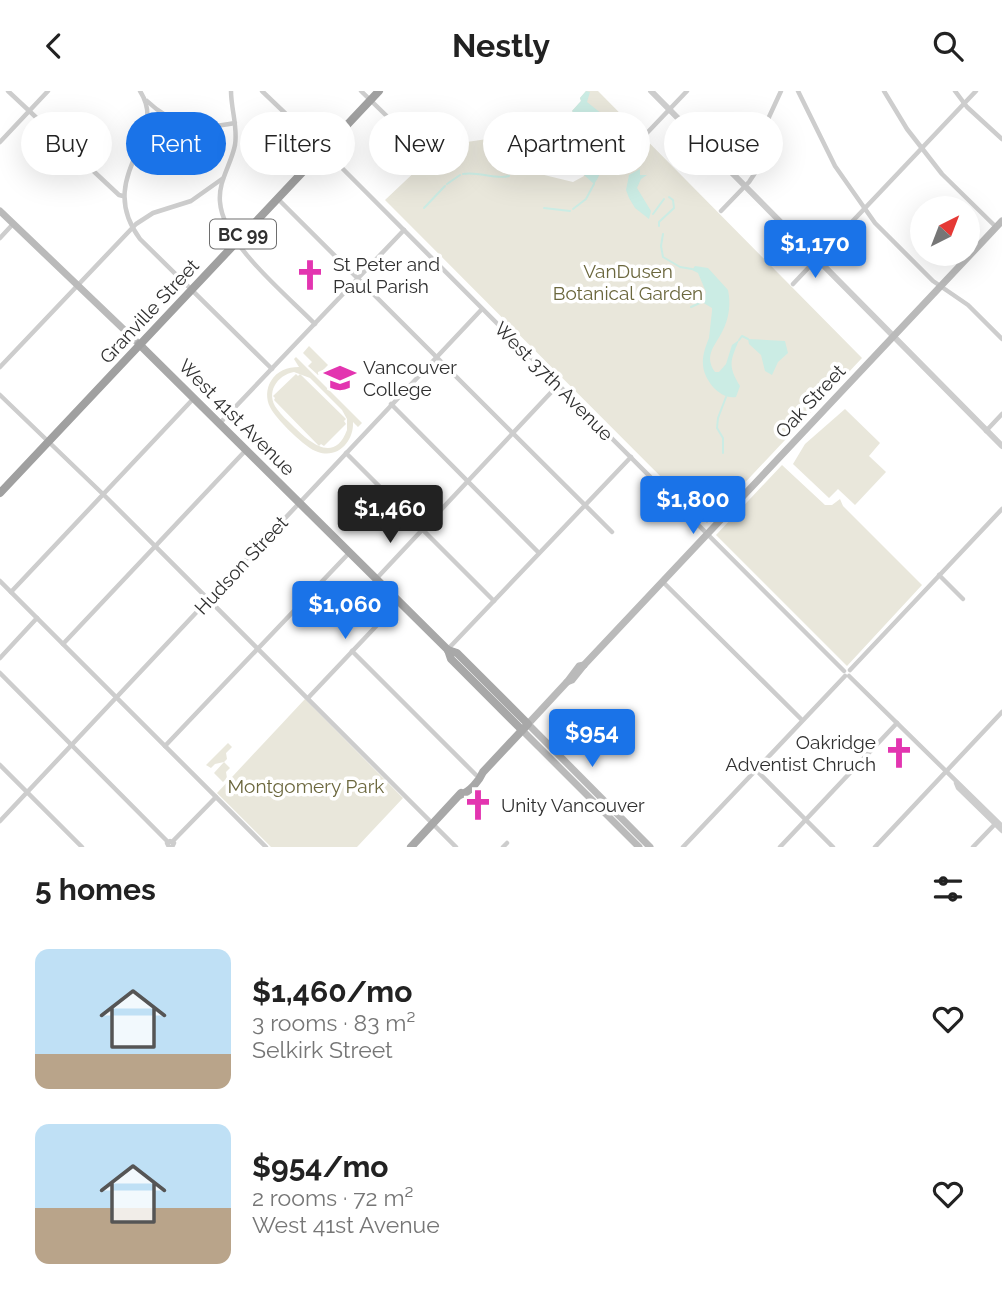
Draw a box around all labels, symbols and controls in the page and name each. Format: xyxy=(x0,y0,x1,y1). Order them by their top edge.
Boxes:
icon: back xyxy=(35,27,73,65)
text: Nestly xyxy=(452,27,550,64)
icon: search xyxy=(929,27,967,65)
chip: Buy xyxy=(21,112,112,175)
chip: Rent xyxy=(126,112,226,175)
chip: Filters xyxy=(240,112,355,175)
chip: New xyxy=(369,112,469,175)
chip: Apartment xyxy=(483,112,650,175)
chip: House xyxy=(664,112,783,175)
north arrow xyxy=(910,196,980,266)
map controls xyxy=(910,196,980,266)
road number: BC 99 xyxy=(210,219,276,249)
pin: $1,170 xyxy=(758,221,872,280)
text: $1,170 xyxy=(780,229,850,256)
place label: St Peter and Paul Parish xyxy=(333,253,440,297)
street label: Granville Street xyxy=(95,254,203,368)
church icon: St Peter and Paul Parish xyxy=(293,258,327,292)
park label: VanDusen Botanical Garden xyxy=(553,260,703,304)
street label: West 37th Avenue xyxy=(490,317,618,445)
street label: West 41st Avenue xyxy=(174,354,300,480)
place label: Vancouver College xyxy=(363,356,457,400)
street label: Oak Street xyxy=(771,359,850,442)
school or university icon: Vancouver College xyxy=(323,361,357,395)
pin: $1,800 xyxy=(636,477,750,536)
pin: $1,460 xyxy=(333,485,447,545)
text: $1,800 xyxy=(656,485,730,512)
text: $1,460 xyxy=(354,494,426,521)
street label: Hudson Street xyxy=(190,511,293,619)
pin: $1,060 xyxy=(288,581,402,641)
text: $1,060 xyxy=(308,590,382,617)
pin: $954 xyxy=(551,709,633,769)
text: $954 xyxy=(565,718,619,745)
place label: Oakridge Adventist Chruch xyxy=(725,731,876,775)
church icon: Oakridge Adventist Chruch xyxy=(882,736,916,770)
park label: Montgomery Park xyxy=(228,775,384,797)
church icon: Unity Vancouver xyxy=(461,788,495,822)
place label: Unity Vancouver xyxy=(501,794,645,816)
icon: filters xyxy=(929,870,967,908)
text: 5 homes xyxy=(35,872,156,907)
text: $1,460/mo xyxy=(252,974,412,1009)
icon: home xyxy=(91,977,175,1061)
icon: heart xyxy=(929,1000,967,1038)
text: 3 rooms · 83 m² xyxy=(252,1009,415,1036)
text: Selkirk Street xyxy=(252,1036,393,1063)
text: $954/mo xyxy=(252,1149,389,1184)
icon: home xyxy=(91,1152,175,1236)
icon: heart xyxy=(929,1175,967,1213)
text: 2 rooms · 72 m² xyxy=(252,1184,413,1211)
text: West 41st Avenue xyxy=(252,1211,440,1238)

